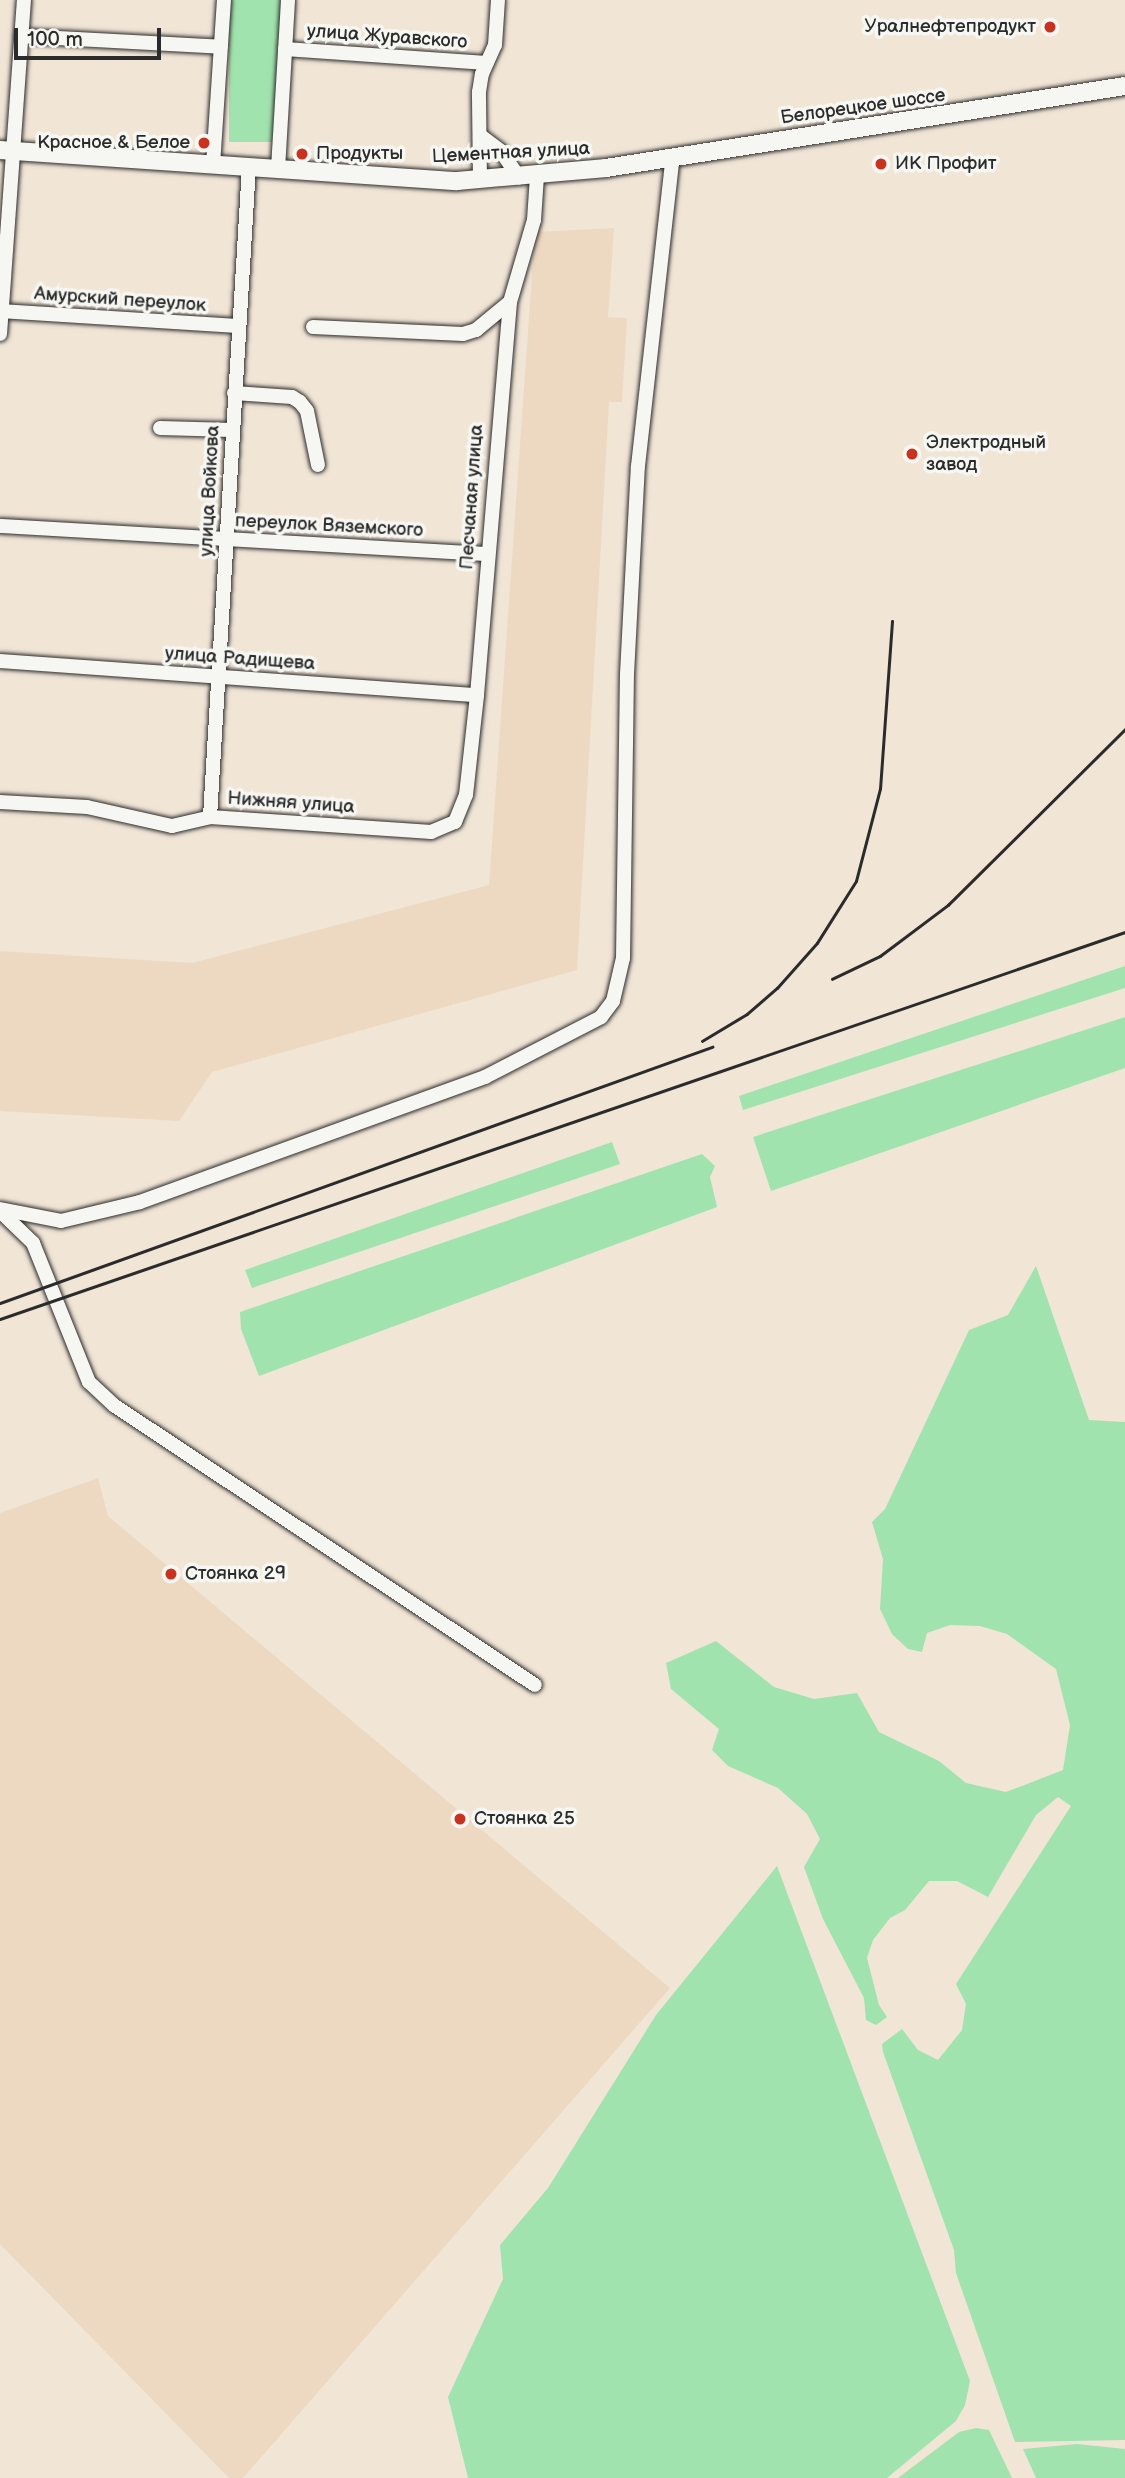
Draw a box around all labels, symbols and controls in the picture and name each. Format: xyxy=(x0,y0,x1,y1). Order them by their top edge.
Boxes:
scale bar xyxy=(18,14,164,58)
place label: Уралнефтепродукт xyxy=(864,16,1036,38)
marker: Уралнефтепродукт xyxy=(1042,19,1058,35)
street label: улица Журавского xyxy=(306,20,468,54)
text: 100 m xyxy=(27,27,83,52)
street label: Белорецкое шоссе xyxy=(779,84,947,130)
place label: Красное & Белое xyxy=(37,132,190,154)
marker: Красное & Белое xyxy=(196,135,212,151)
street label: Цементная улица xyxy=(431,137,591,169)
place label: Продукты xyxy=(316,143,403,165)
marker: Продукты xyxy=(294,146,310,162)
place label: ИК Профит xyxy=(895,153,997,175)
marker: ИК Профит xyxy=(873,156,889,172)
street label: Амурский переулок xyxy=(33,283,207,317)
street label: Песчаная улица xyxy=(456,424,488,570)
street label: улица Войкова xyxy=(195,425,225,557)
place label: Электродный завод xyxy=(926,432,1046,476)
marker: Электродный завод xyxy=(904,446,920,462)
street label: переулок Вяземского xyxy=(234,510,424,542)
street label: улица Радищева xyxy=(164,642,316,676)
street label: Нижняя улица xyxy=(227,787,355,819)
place label: Стоянка 29 xyxy=(185,1563,286,1585)
marker: Стоянка 29 xyxy=(163,1566,179,1582)
place label: Стоянка 25 xyxy=(474,1808,575,1830)
marker: Стоянка 25 xyxy=(452,1811,468,1827)

